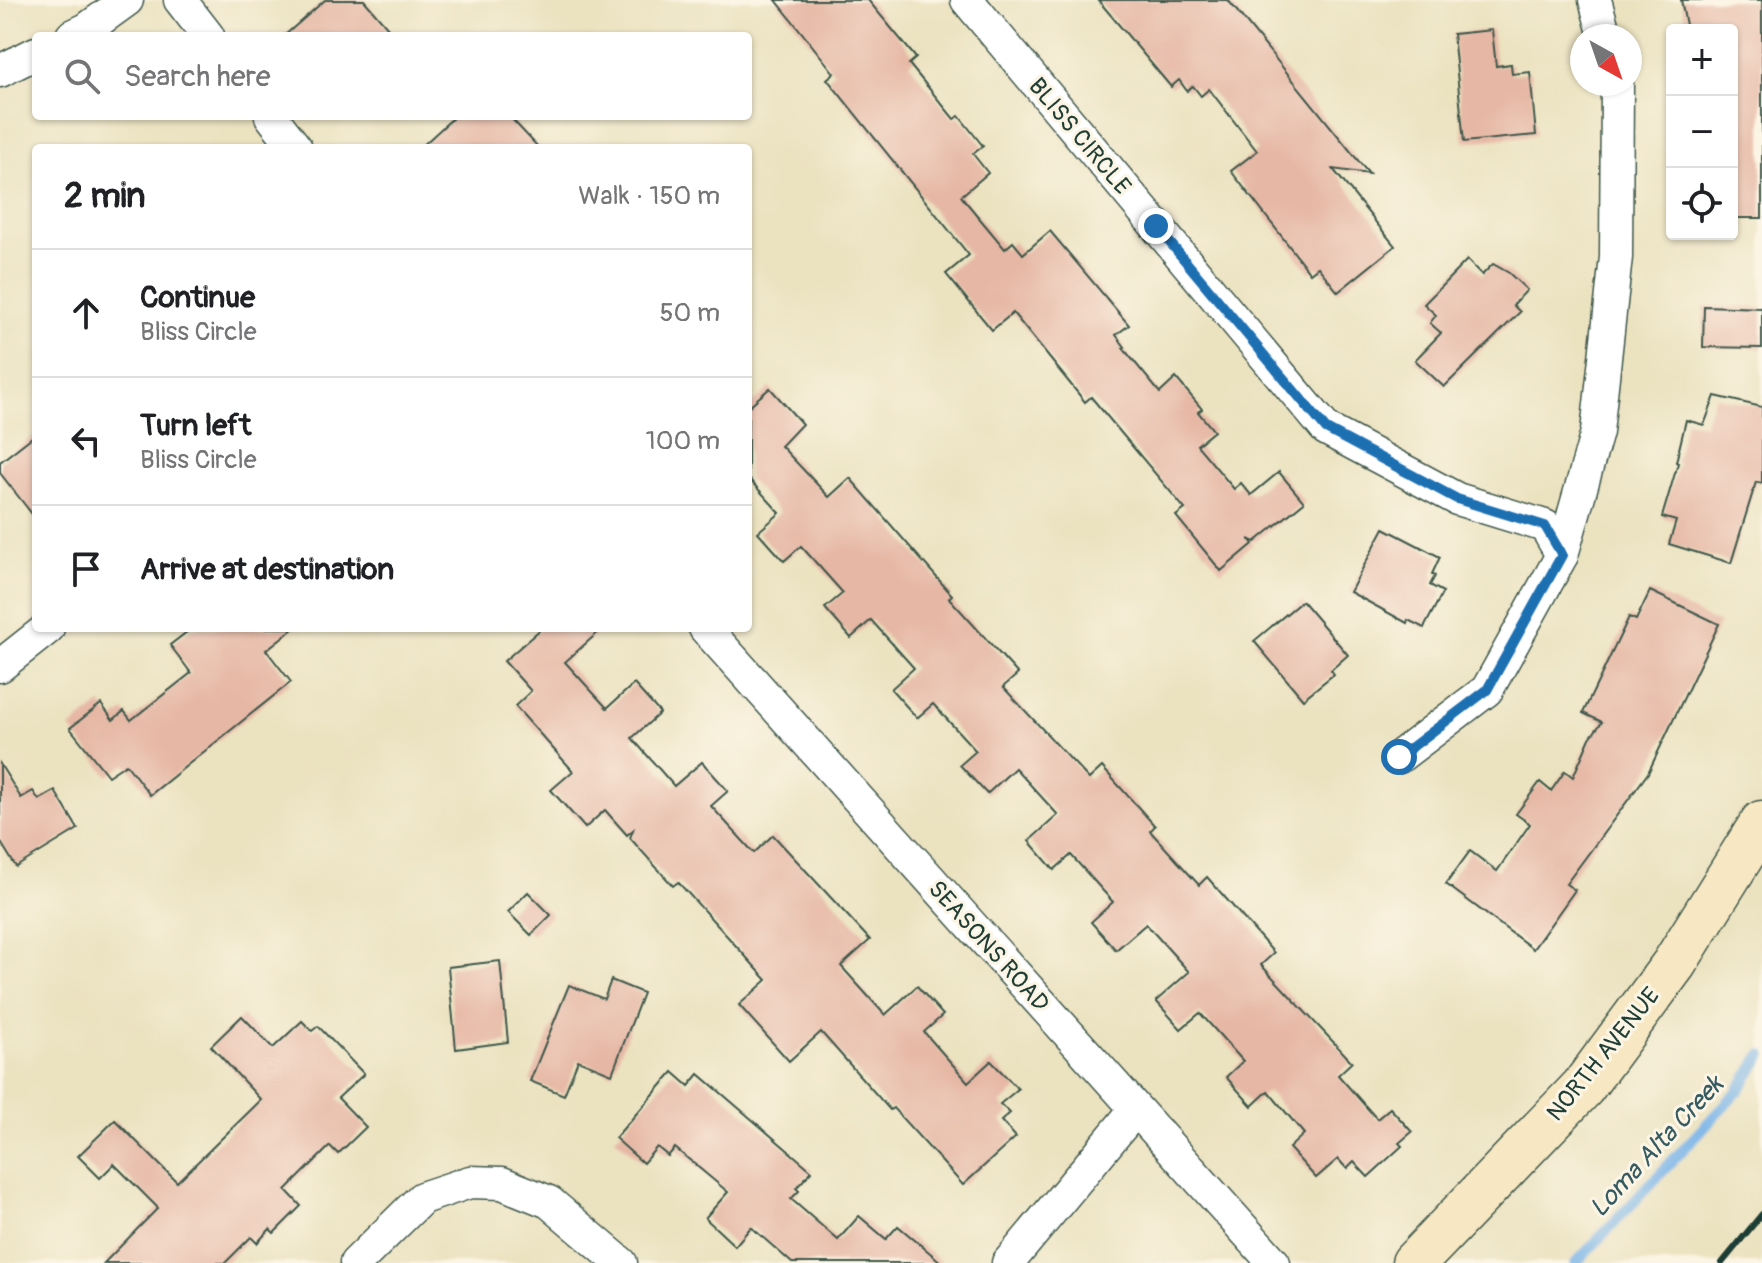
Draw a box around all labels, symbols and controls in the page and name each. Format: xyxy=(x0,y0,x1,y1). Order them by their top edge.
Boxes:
north arrow xyxy=(1570,24,1642,96)
map controls xyxy=(1666,24,1738,240)
button: + xyxy=(1666,24,1738,96)
search box xyxy=(32,32,752,120)
icon: search xyxy=(60,54,104,98)
text: Search here xyxy=(124,58,271,95)
street label: BLISS CIRCLE xyxy=(1022,72,1137,201)
button: − xyxy=(1666,96,1738,168)
button: locate xyxy=(1666,168,1738,240)
text: 2 min xyxy=(64,175,146,218)
text: Walk · 150 m xyxy=(578,180,720,212)
route end xyxy=(1138,208,1174,244)
text: Continue xyxy=(140,279,255,316)
icon: ahead xyxy=(64,291,108,335)
text: 50 m xyxy=(659,297,720,329)
text: Bliss Circle xyxy=(140,316,257,348)
text: Turn left xyxy=(140,407,251,444)
icon: left xyxy=(64,419,108,463)
text: 100 m xyxy=(646,425,720,457)
text: Bliss Circle xyxy=(140,444,257,476)
icon: arrive xyxy=(64,547,108,591)
text: Arrive at destination xyxy=(140,551,394,588)
route start xyxy=(1381,739,1417,775)
street label: SEASONS ROAD xyxy=(922,875,1055,1018)
street label: NORTH AVENUE xyxy=(1541,982,1666,1127)
water label: Loma Alta Creek xyxy=(1583,1068,1732,1224)

